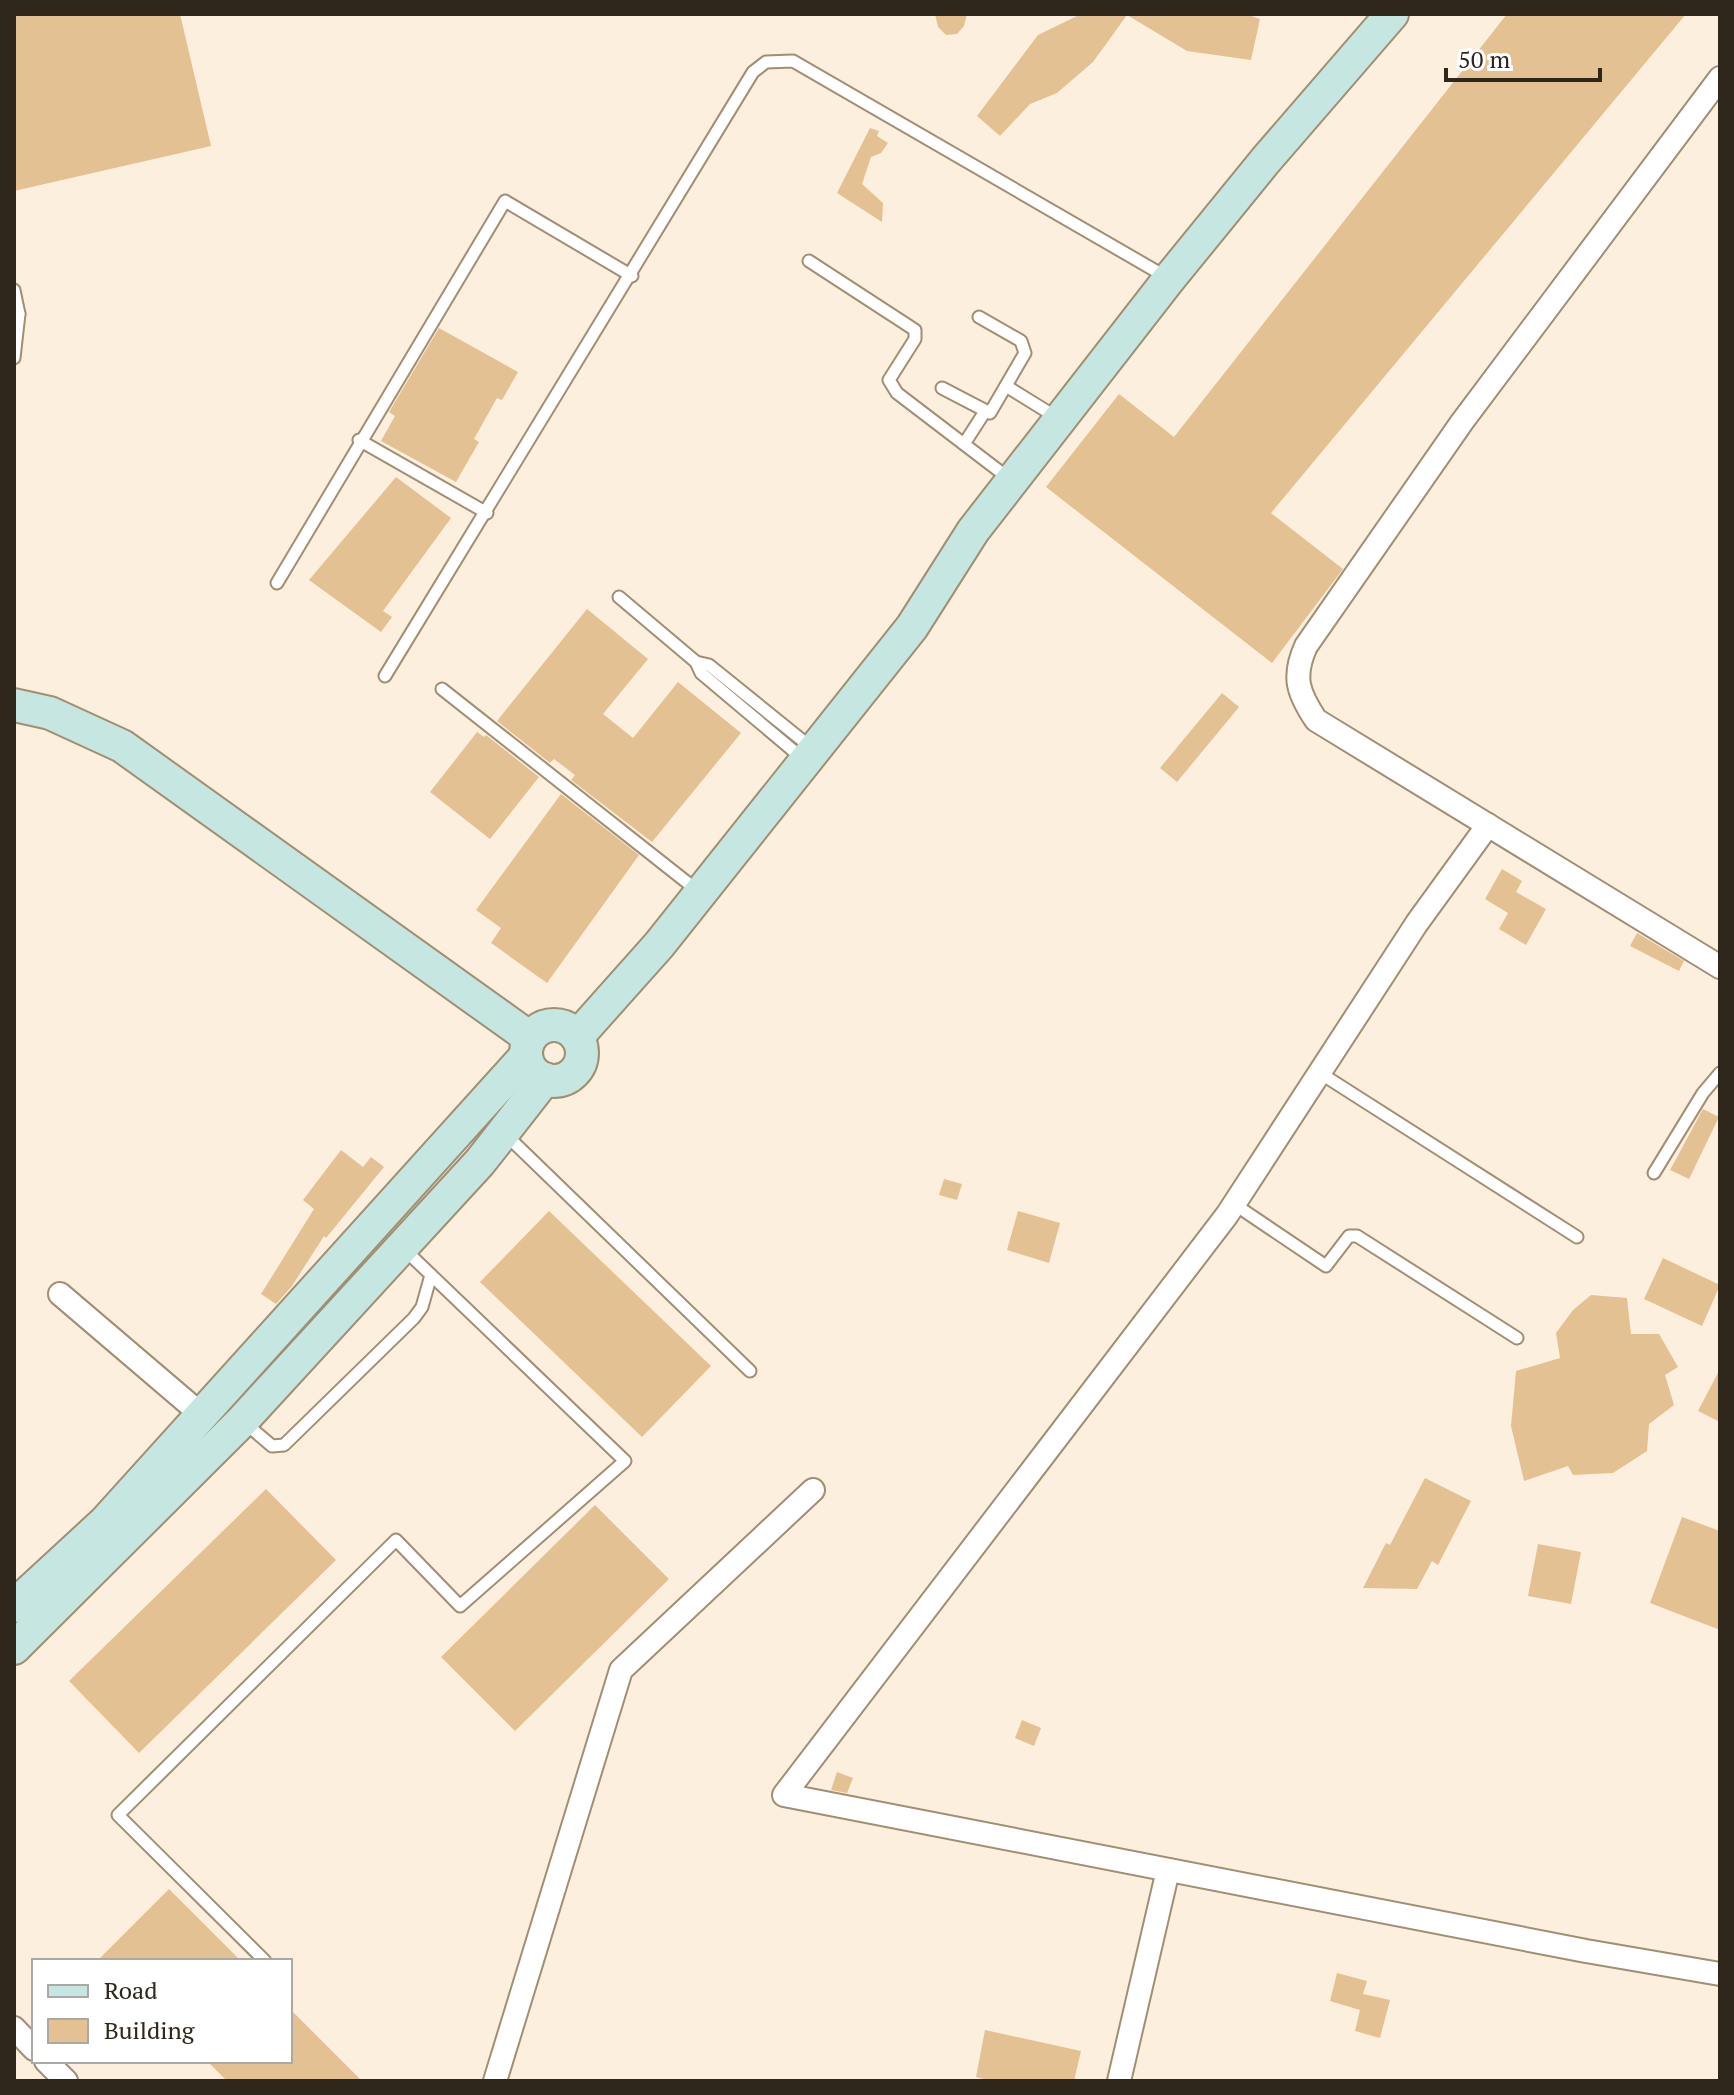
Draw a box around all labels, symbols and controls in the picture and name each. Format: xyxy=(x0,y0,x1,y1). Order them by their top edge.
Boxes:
scale bar xyxy=(1446,32,1600,82)
text: 50 m xyxy=(1458,43,1510,75)
legend xyxy=(32,1959,292,2063)
text: Road xyxy=(104,1974,158,2006)
text: Building xyxy=(104,2014,195,2046)

